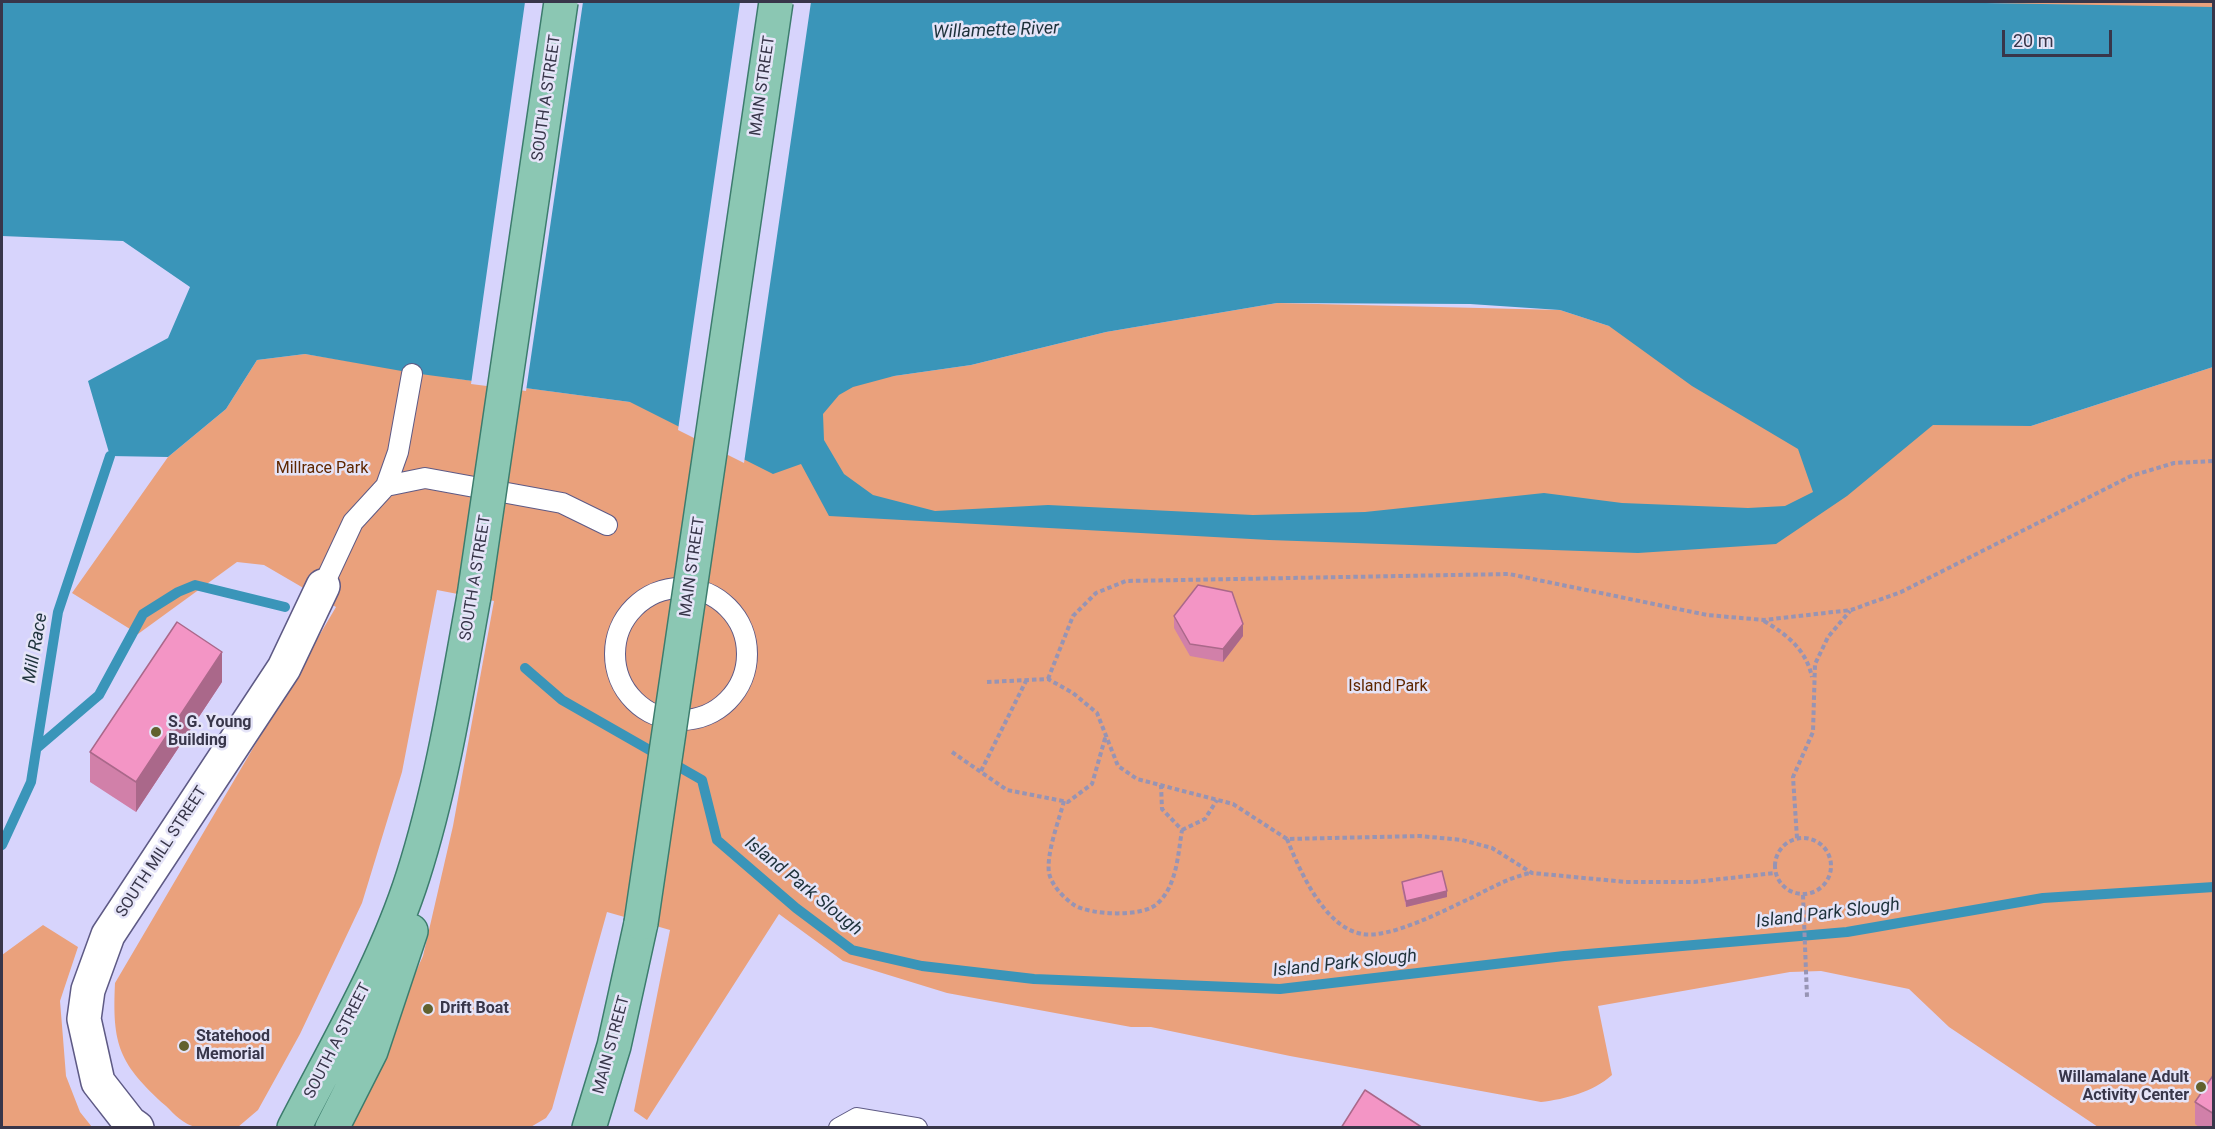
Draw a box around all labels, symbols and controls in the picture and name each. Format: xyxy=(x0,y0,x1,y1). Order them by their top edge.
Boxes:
water label: Willamette River xyxy=(933,18,1059,44)
scale bar xyxy=(2005,18,2114,56)
text: 20 m xyxy=(2013,30,2053,51)
street label: SOUTH A STREET xyxy=(529,34,565,162)
street label: MAIN STREET xyxy=(746,35,780,137)
park label: Millrace Park xyxy=(276,459,368,479)
street label: SOUTH A STREET xyxy=(457,514,495,642)
street label: MAIN STREET xyxy=(676,516,710,618)
water label: Mill Race xyxy=(19,611,53,685)
park label: Island Park xyxy=(1348,677,1428,697)
place label: S. G. Young Building xyxy=(168,713,251,751)
marker: S. G. Young Building xyxy=(149,725,163,739)
street label: SOUTH MILL STREET xyxy=(113,783,211,921)
water label: Island Park Slough xyxy=(740,833,866,941)
water label: Island Park Slough xyxy=(1755,894,1901,934)
water label: Island Park Slough xyxy=(1272,946,1418,982)
street label: SOUTH A STREET xyxy=(301,980,375,1102)
street label: MAIN STREET xyxy=(590,994,634,1096)
place label: Drift Boat xyxy=(440,999,509,1019)
marker: Drift Boat xyxy=(421,1002,435,1016)
place label: Statehood Memorial xyxy=(196,1027,270,1065)
marker: Statehood Memorial xyxy=(177,1039,191,1053)
place label: Willamalane Adult Activity Center xyxy=(2059,1068,2189,1106)
marker: Willamalane Adult Activity Center xyxy=(2194,1080,2208,1094)

